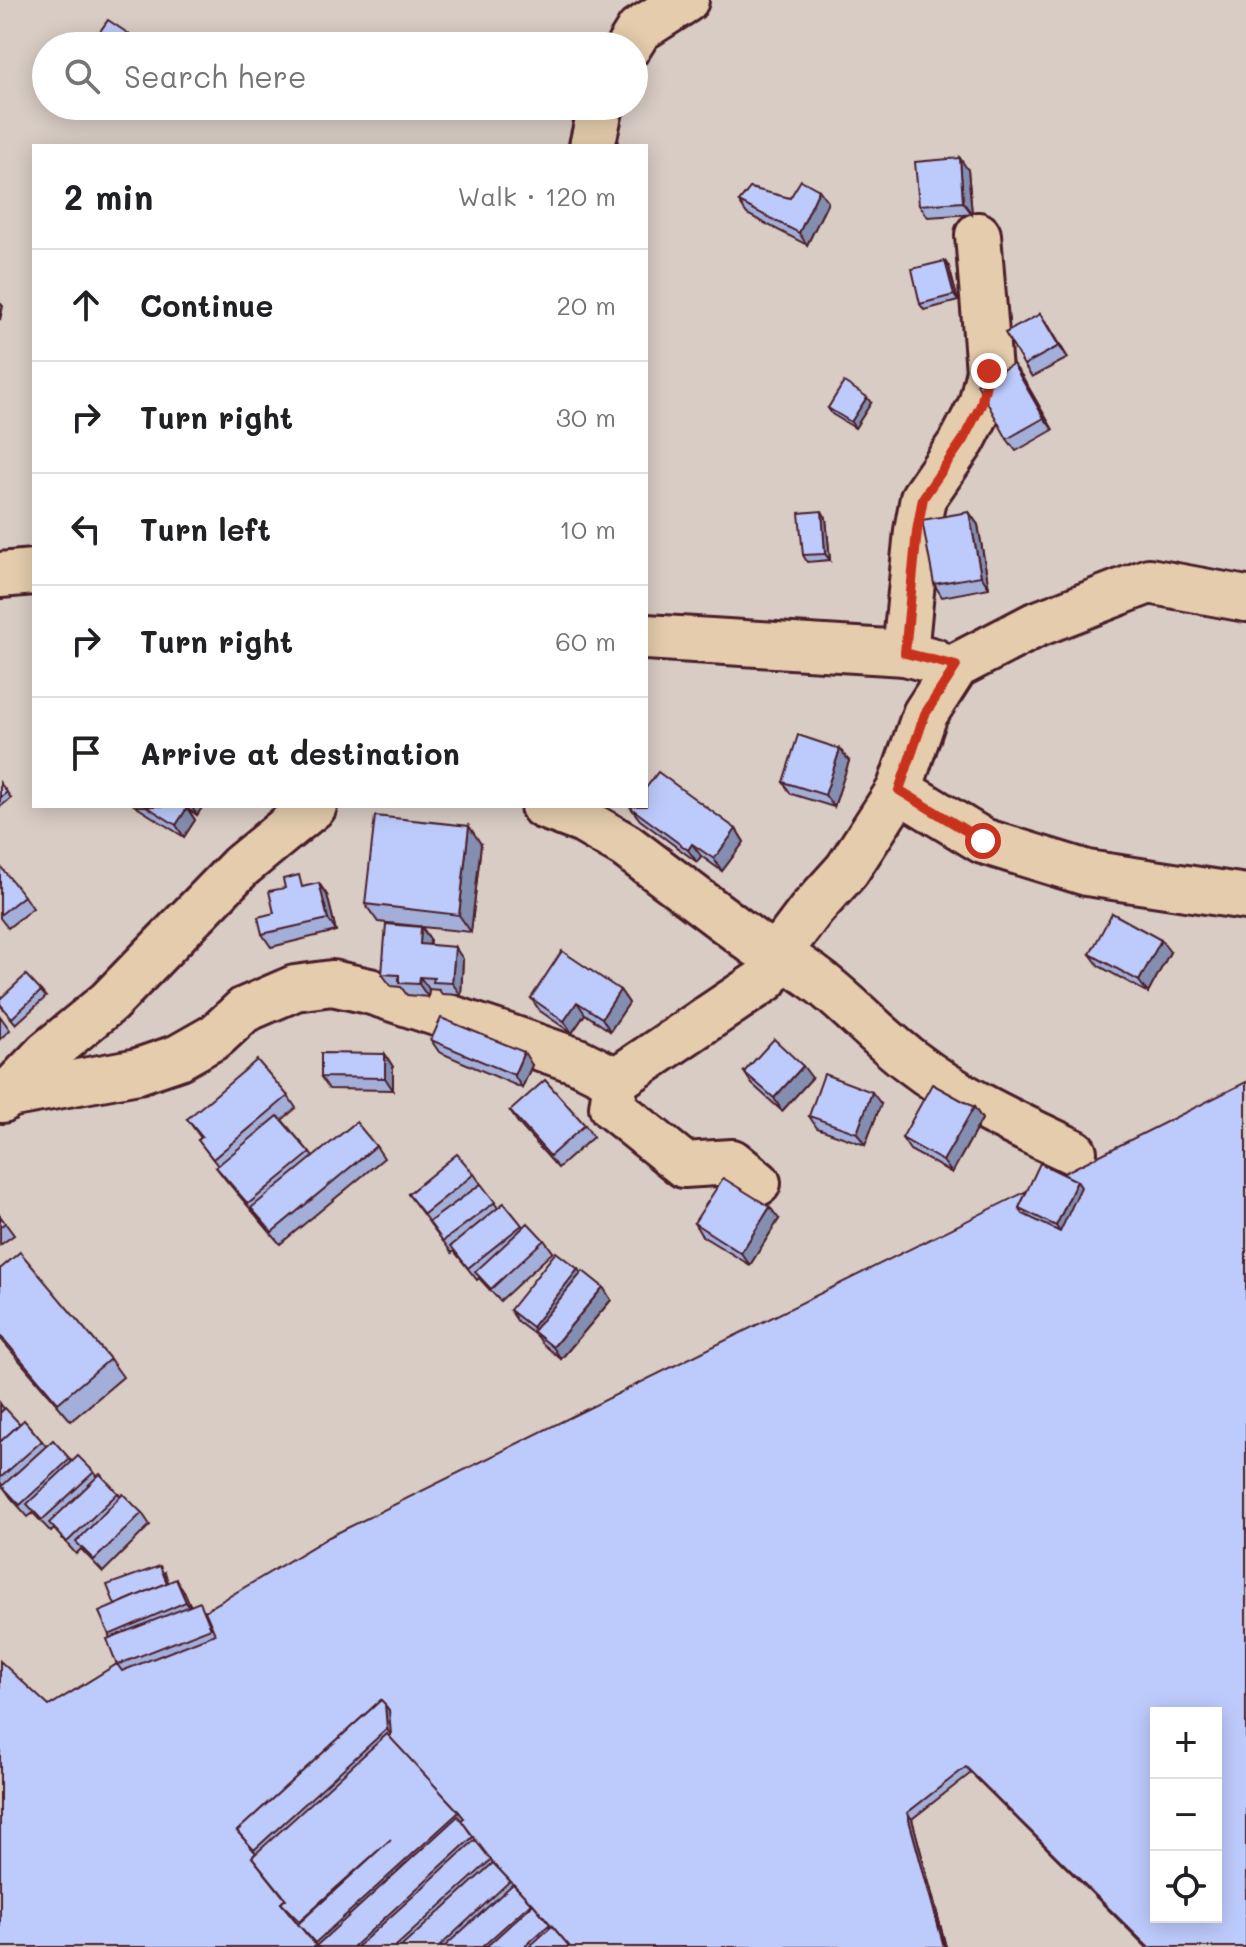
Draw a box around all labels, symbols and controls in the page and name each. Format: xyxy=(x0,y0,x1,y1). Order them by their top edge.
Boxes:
search box xyxy=(32,32,648,120)
icon: search xyxy=(60,54,104,98)
text: Search here xyxy=(124,56,307,96)
text: 2 min xyxy=(64,174,153,219)
text: Walk · 120 m xyxy=(457,179,616,213)
icon: ahead xyxy=(64,283,108,327)
text: Continue xyxy=(140,285,273,325)
text: 20 m xyxy=(556,288,616,322)
route end xyxy=(971,353,1007,389)
icon: right xyxy=(64,395,108,439)
text: Turn right xyxy=(140,397,293,437)
text: 30 m xyxy=(556,400,616,434)
icon: left xyxy=(64,507,108,551)
text: Turn left xyxy=(140,509,271,549)
text: 10 m xyxy=(559,512,616,546)
icon: right xyxy=(64,619,108,663)
text: Turn right xyxy=(140,621,293,661)
text: 60 m xyxy=(555,624,616,658)
icon: arrive xyxy=(64,731,108,775)
text: Arrive at destination xyxy=(140,733,460,773)
route start xyxy=(965,823,1001,859)
map controls xyxy=(1150,1707,1222,1923)
button: + xyxy=(1150,1707,1222,1779)
button: − xyxy=(1150,1779,1222,1851)
button: locate xyxy=(1150,1851,1222,1923)

